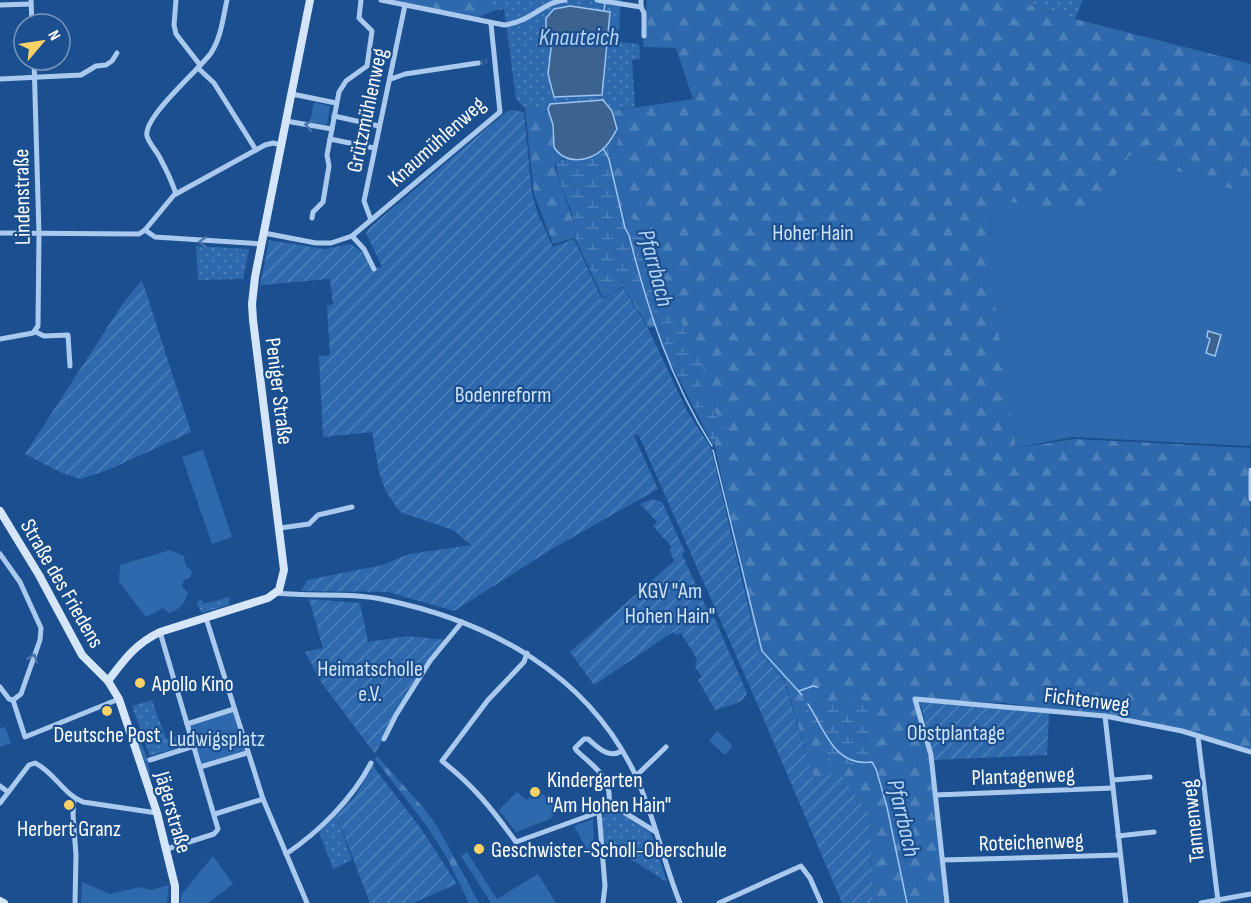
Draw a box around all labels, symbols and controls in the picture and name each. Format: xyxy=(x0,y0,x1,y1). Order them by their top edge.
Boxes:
north arrow xyxy=(12,12,72,72)
water label: Knauteich xyxy=(539,23,619,52)
text: N xyxy=(43,27,64,44)
street label: Grützmühlenweg xyxy=(341,46,394,175)
street label: Knaumühlenweg xyxy=(383,91,491,193)
one-way arrow xyxy=(304,119,314,132)
street label: Lindenstraße xyxy=(8,149,37,245)
park label: Hoher Hain xyxy=(772,220,854,247)
water label: Pfarrbach xyxy=(631,226,680,310)
one-way arrow xyxy=(199,235,208,248)
street label: Peniger Straße xyxy=(259,336,298,446)
park label: Bodenreform xyxy=(455,382,551,409)
street label: Straße des Friedens xyxy=(14,514,110,653)
park label: KGV "Am Hohen Hain" xyxy=(625,578,715,630)
one-way arrow xyxy=(26,653,38,664)
park label: Heimatscholle e.V. xyxy=(317,656,423,708)
place label: Apollo Kino xyxy=(151,671,234,698)
marker: Apollo Kino xyxy=(133,676,147,690)
street label: Fichtenweg xyxy=(1043,682,1131,719)
marker: Deutsche Post xyxy=(100,704,114,718)
park label: Obstplantage xyxy=(907,720,1005,747)
place label: Deutsche Post xyxy=(54,722,161,749)
park label: Ludwigsplatz xyxy=(169,726,265,753)
street label: Plantagenweg xyxy=(971,761,1075,792)
place label: Kindergarten "Am Hohen Hain" xyxy=(547,767,671,819)
street label: Jägerstraße xyxy=(148,768,197,856)
water label: Pfarrbach xyxy=(881,777,926,860)
street label: Tannenweg xyxy=(1176,778,1211,863)
marker: Kindergarten "Am Hohen Hain" xyxy=(528,785,542,799)
marker: Herbert Granz xyxy=(62,798,76,812)
place label: Herbert Granz xyxy=(17,816,121,843)
street label: Roteichenweg xyxy=(978,827,1084,858)
place label: Geschwister-Scholl-Oberschule xyxy=(491,837,727,864)
marker: Geschwister-Scholl-Oberschule xyxy=(472,842,486,856)

